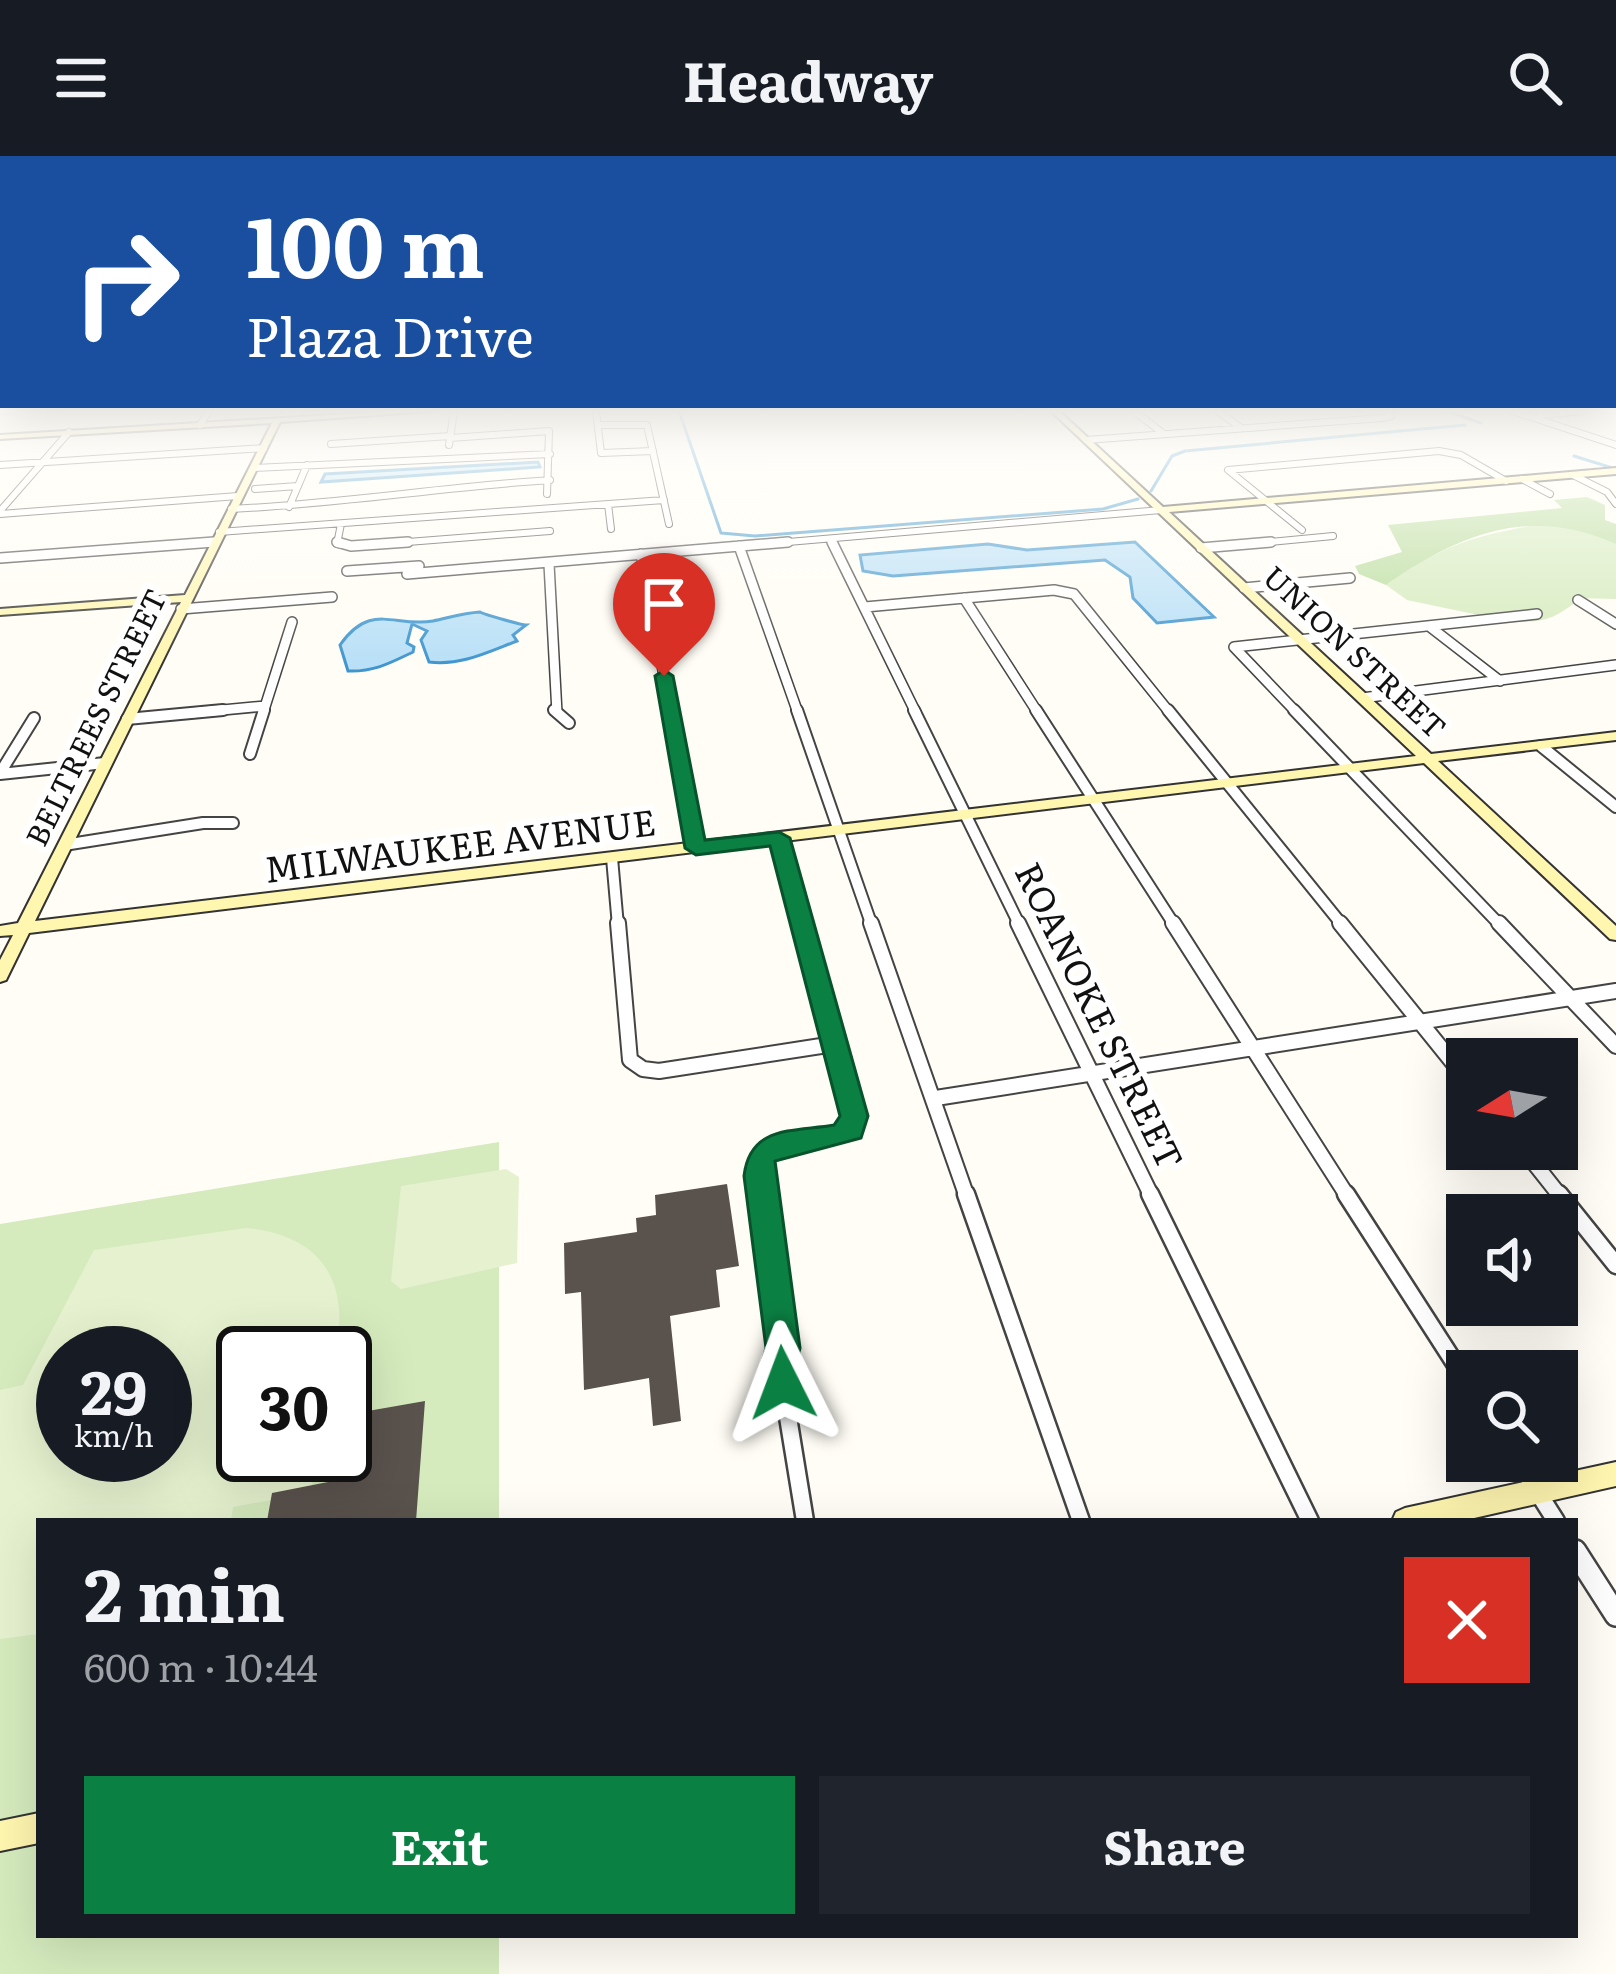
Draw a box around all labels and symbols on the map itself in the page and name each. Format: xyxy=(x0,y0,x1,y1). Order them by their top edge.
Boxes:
pin xyxy=(613,553,715,676)
street label: UNION STREET xyxy=(1255,554,1457,747)
street label: BELTREES STREET xyxy=(13,581,176,853)
street label: MILWAUKEE AVENUE xyxy=(261,793,658,894)
street label: ROANOKE STREET xyxy=(1004,852,1199,1178)
north arrow xyxy=(1446,1038,1578,1170)
position arrow xyxy=(720,1320,846,1446)
speed limit sign: 30 xyxy=(216,1326,372,1482)

